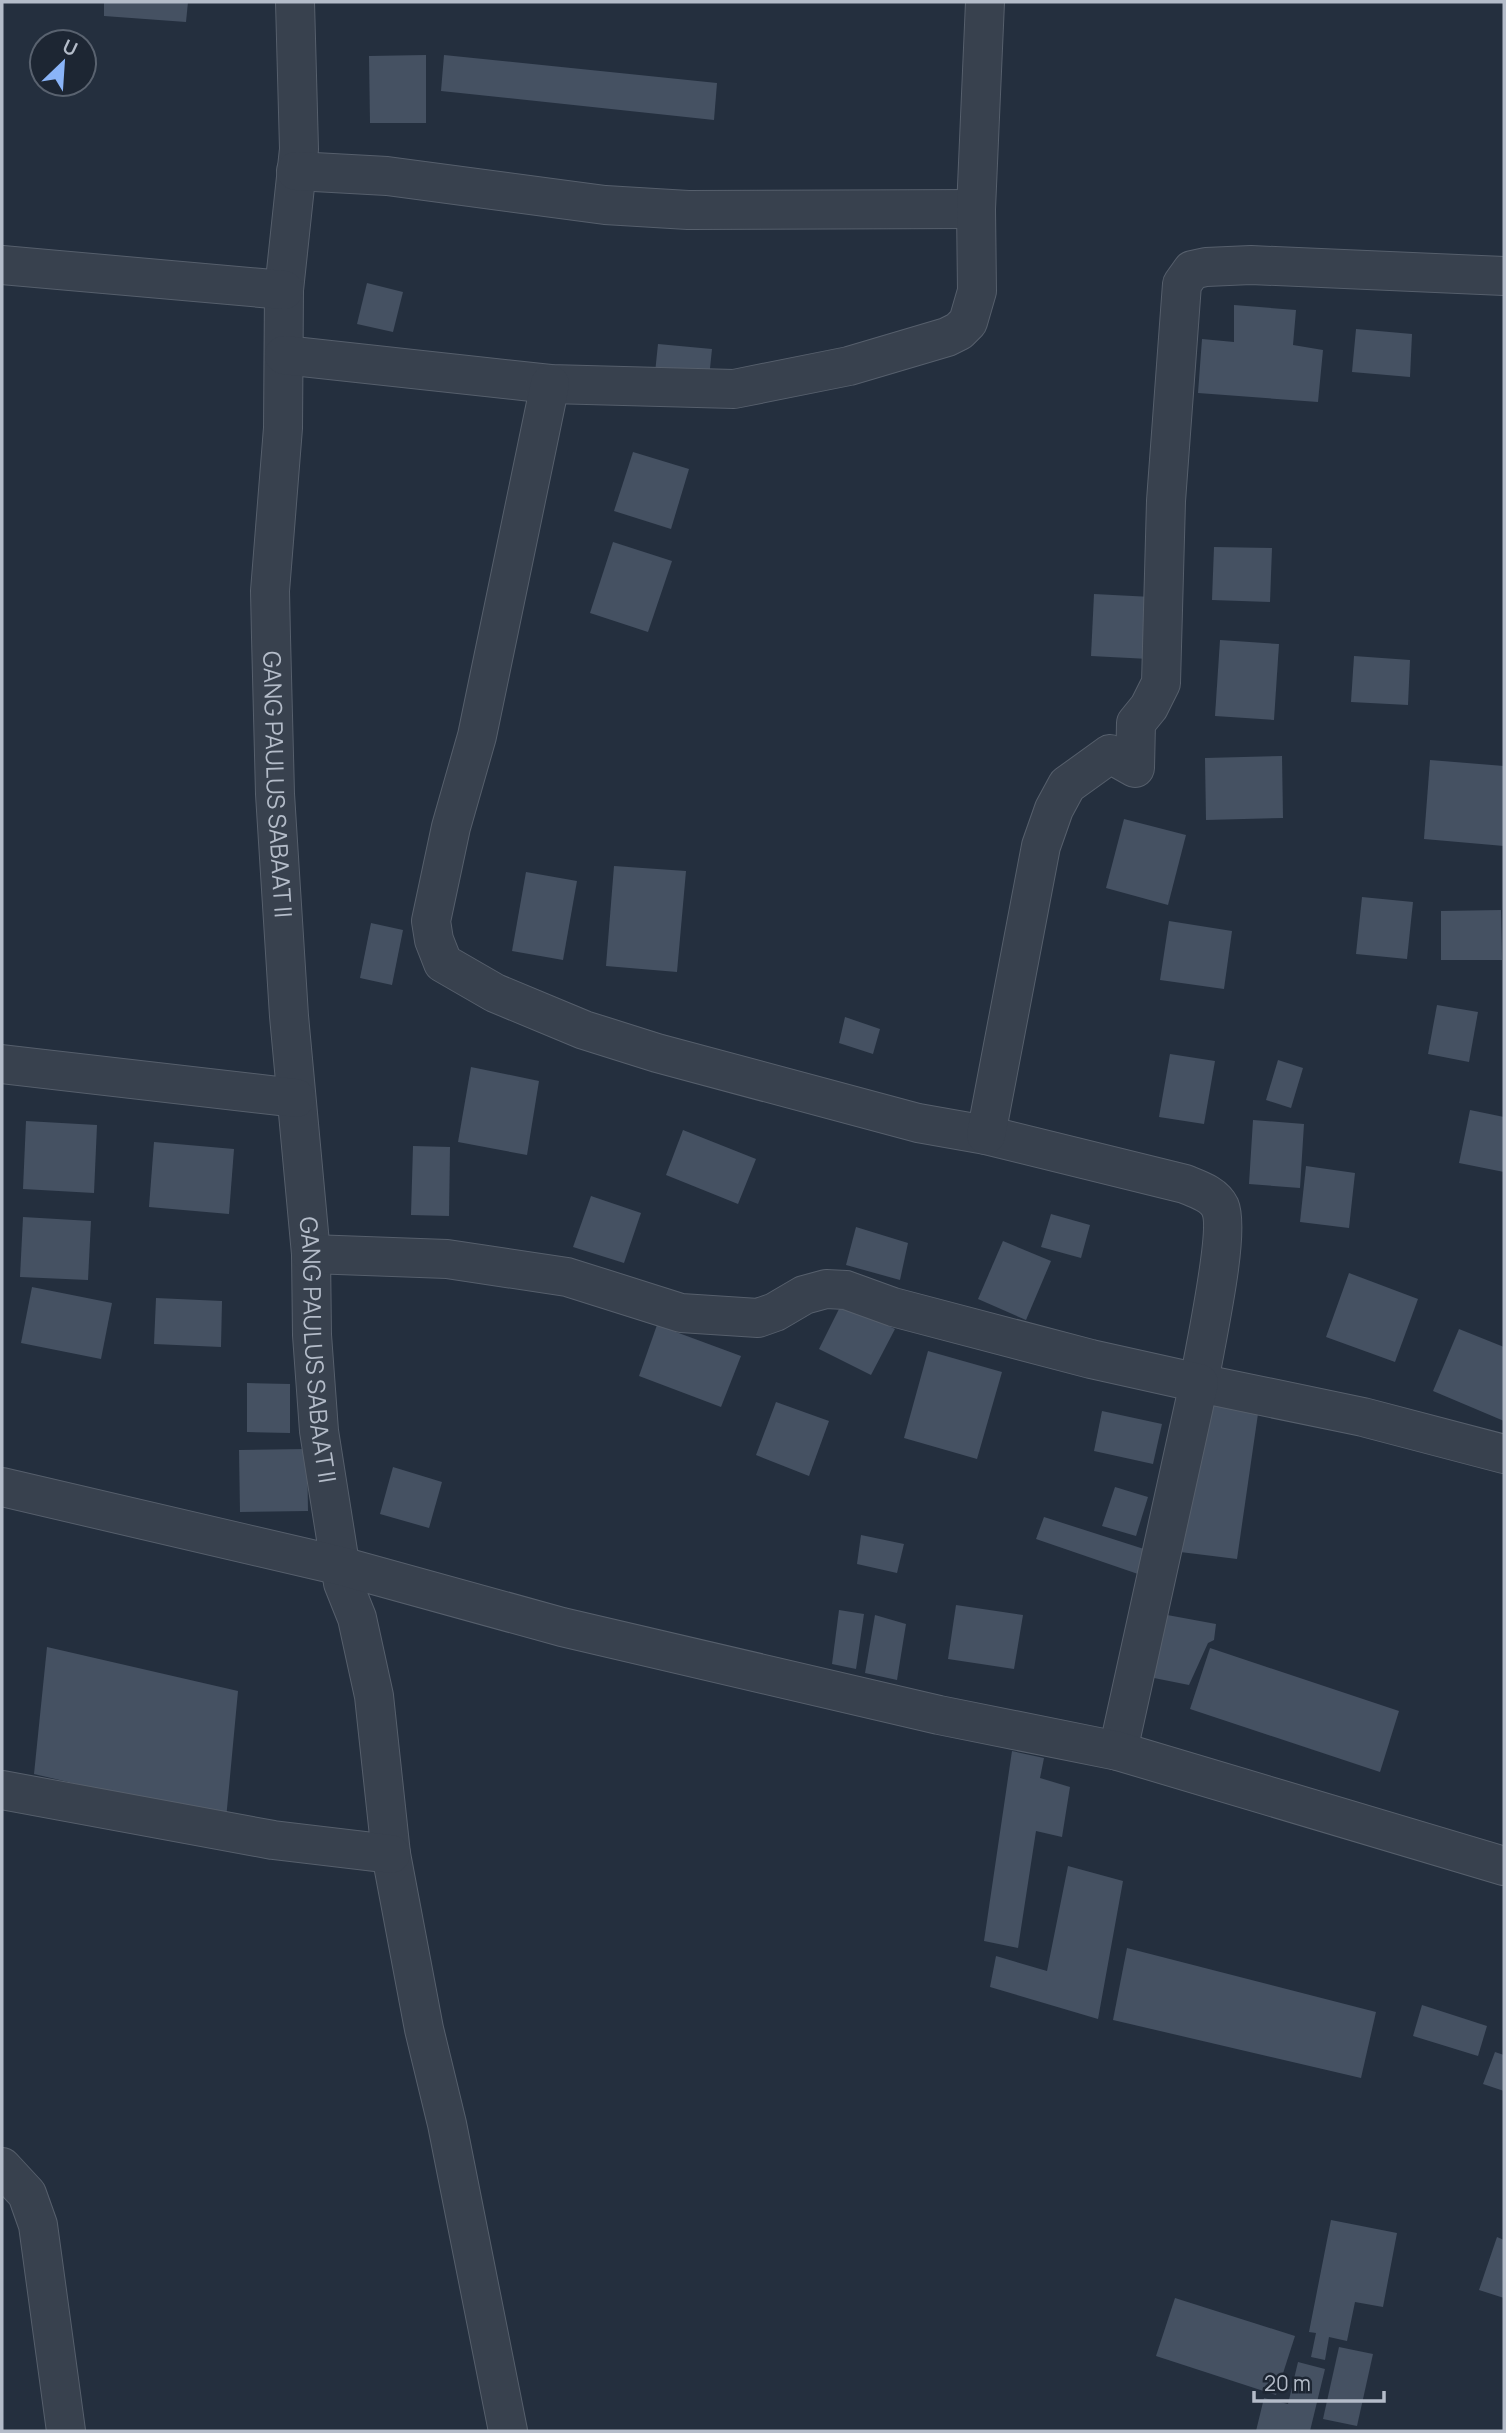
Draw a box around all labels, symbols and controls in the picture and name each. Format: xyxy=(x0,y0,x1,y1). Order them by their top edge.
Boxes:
north arrow xyxy=(28,28,98,98)
text: U xyxy=(58,33,82,62)
street label: GANG PAULUS SABAAT II xyxy=(256,651,301,919)
street label: GANG PAULUS SABAAT II xyxy=(293,1215,345,1485)
scale bar xyxy=(1254,2360,1384,2404)
text: 20 m xyxy=(1264,2369,1311,2397)

